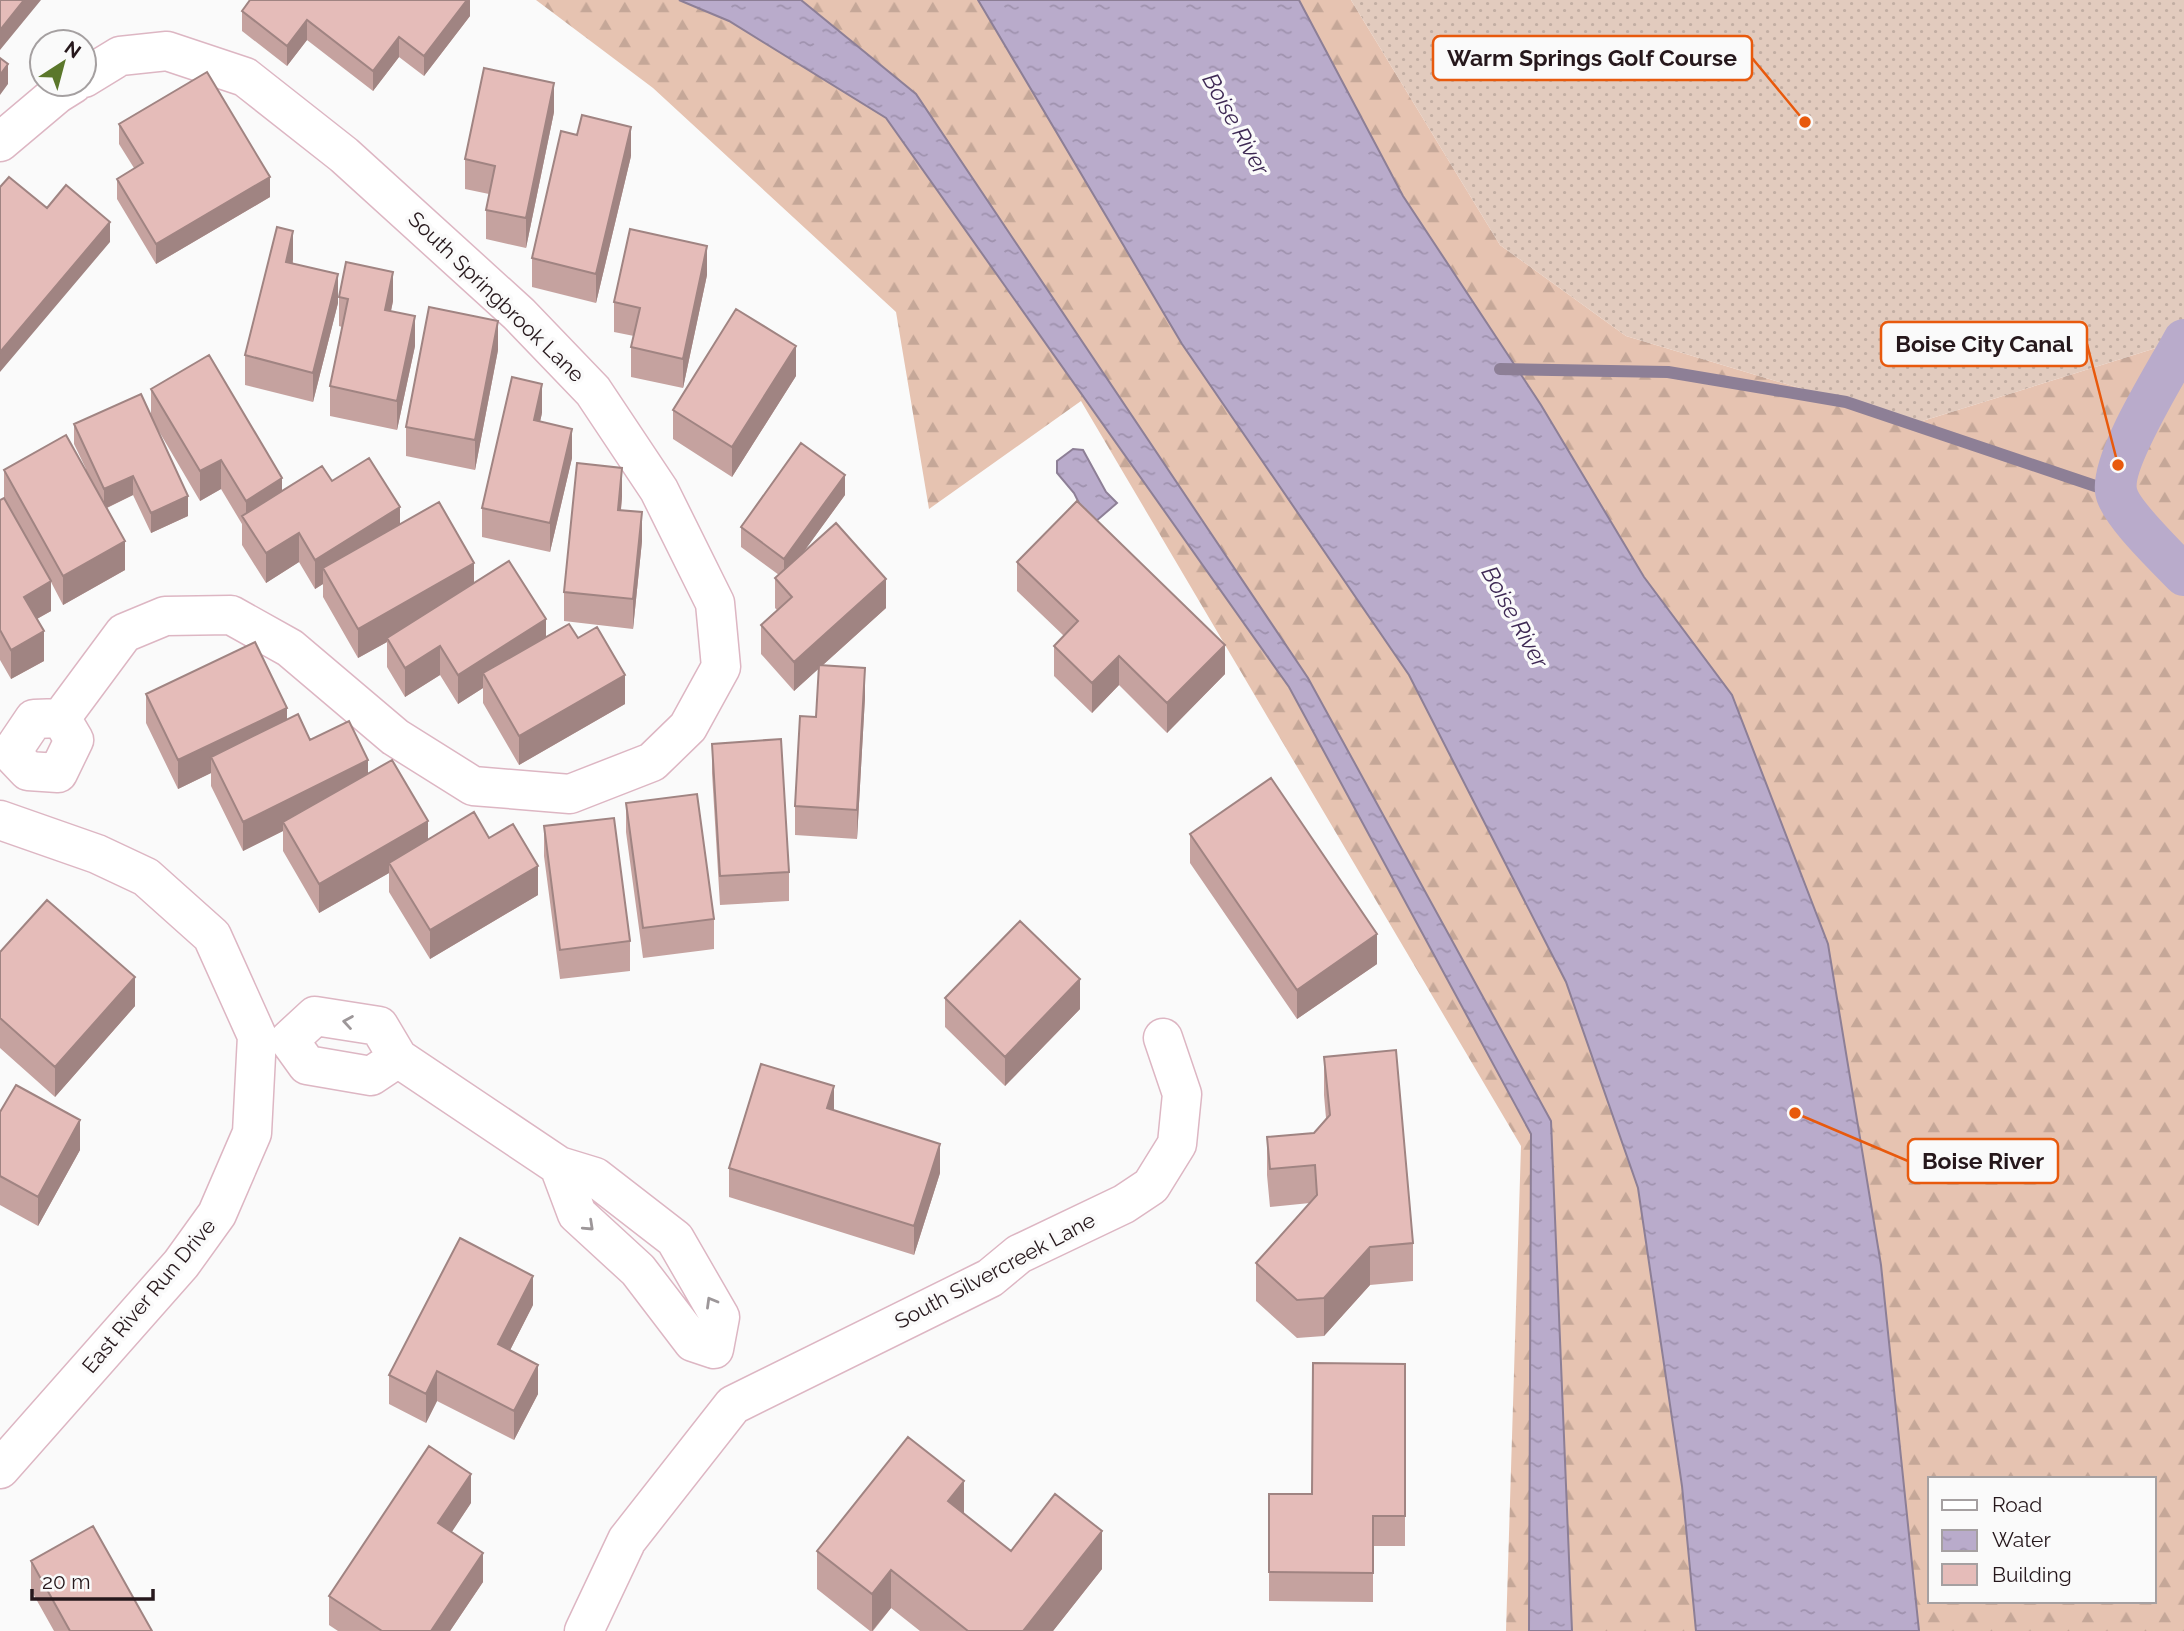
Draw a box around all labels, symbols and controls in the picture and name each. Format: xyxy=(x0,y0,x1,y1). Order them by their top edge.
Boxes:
north arrow xyxy=(28,28,98,98)
text: N xyxy=(61,36,85,62)
callout: Warm Springs Golf Course xyxy=(1433,36,1752,80)
text: Warm Springs Golf Course xyxy=(1447,44,1737,71)
water label: Boise River xyxy=(1197,68,1276,180)
street label: South Springbrook Lane xyxy=(403,206,590,387)
callout: Boise City Canal xyxy=(1881,322,2087,366)
text: Boise City Canal xyxy=(1895,330,2073,357)
water label: Boise River xyxy=(1476,561,1555,673)
one-way arrow xyxy=(342,1014,353,1029)
callout: Boise River xyxy=(1908,1139,2058,1183)
text: Boise River xyxy=(1922,1147,2044,1174)
street label: South Silvercreek Lane xyxy=(890,1207,1099,1334)
street label: East River Run Drive xyxy=(77,1213,221,1378)
one-way arrow xyxy=(581,1217,594,1230)
one-way arrow xyxy=(707,1297,720,1310)
legend xyxy=(1928,1477,2156,1603)
text: Road xyxy=(1992,1492,2042,1517)
text: Water xyxy=(1992,1527,2051,1552)
scale bar xyxy=(32,1558,152,1602)
text: Building xyxy=(1992,1562,2072,1587)
text: 20 m xyxy=(42,1569,90,1594)

